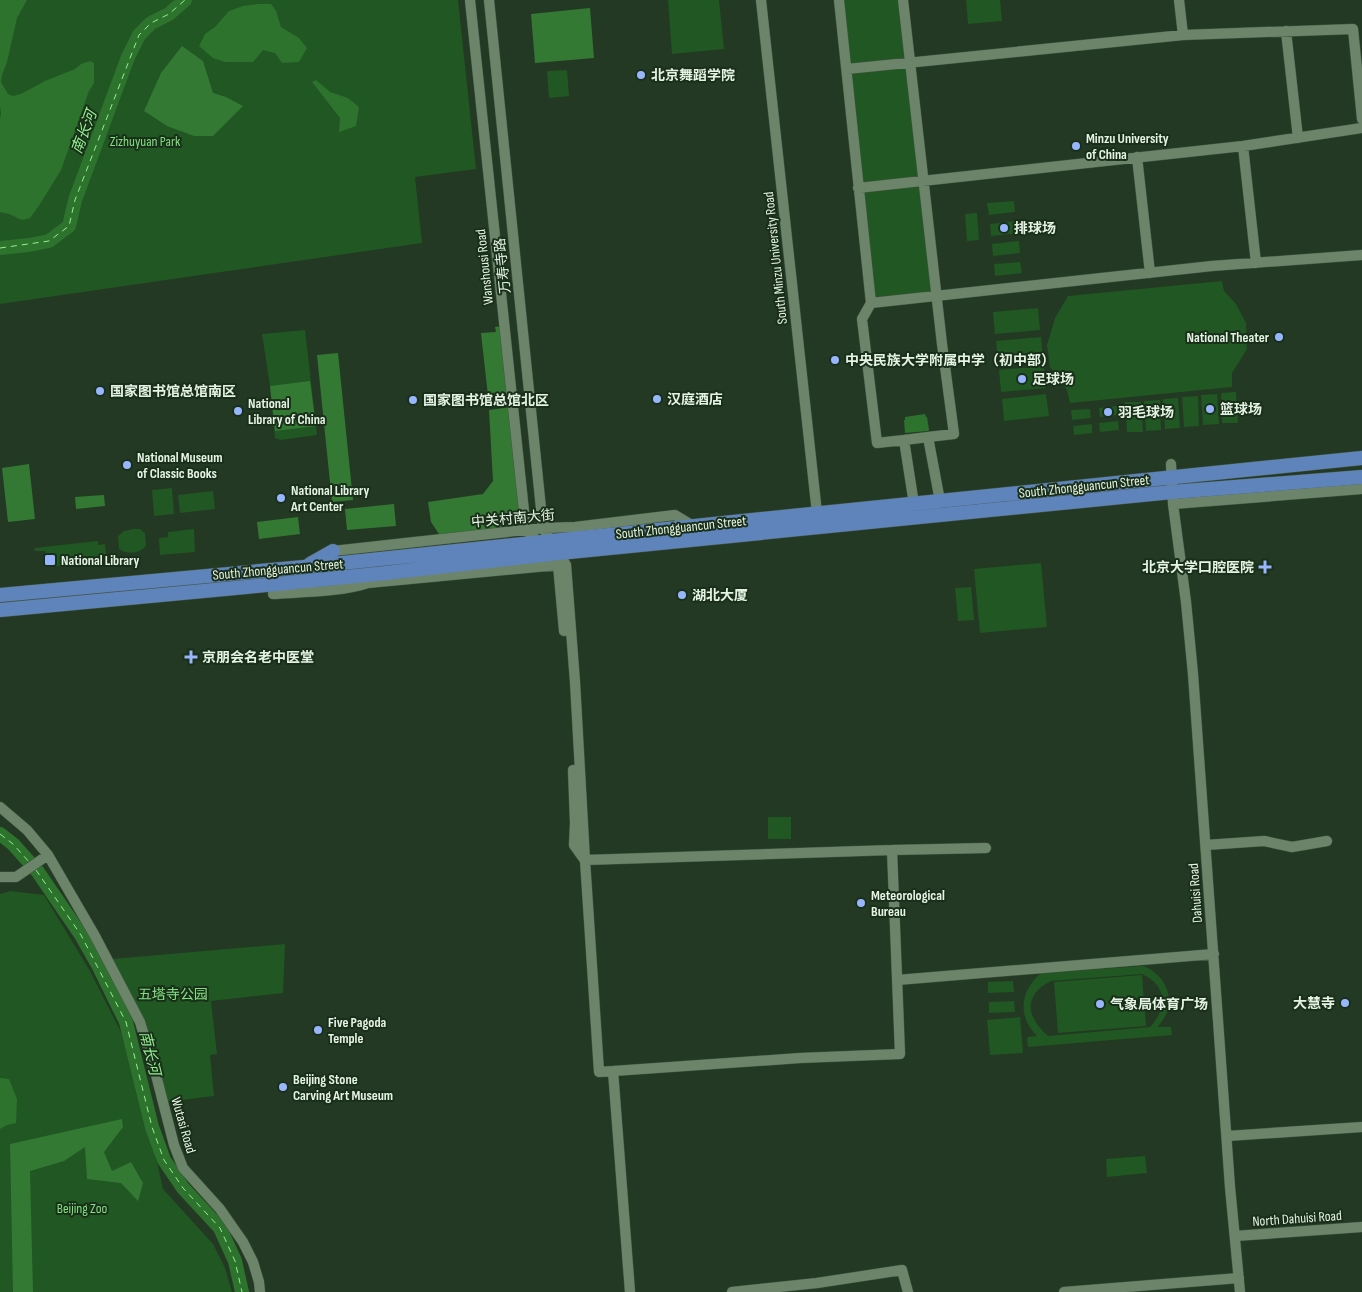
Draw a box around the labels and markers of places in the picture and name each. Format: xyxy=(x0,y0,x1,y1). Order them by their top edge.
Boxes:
place label: 北京舞蹈学院 xyxy=(651,67,735,84)
marker: 北京舞蹈学院 xyxy=(635,69,647,81)
place label: Minzu University of China xyxy=(1086,130,1169,163)
marker: Minzu University of China xyxy=(1070,140,1082,152)
place label: 排球场 xyxy=(1014,220,1056,237)
marker: 排球场 xyxy=(998,222,1010,234)
place label: National Theater xyxy=(1186,329,1270,346)
marker: National Theater xyxy=(1273,331,1285,343)
place label: 中央民族大学附属中学（初中部） xyxy=(845,352,1055,369)
marker: 中央民族大学附属中学（初中部） xyxy=(829,354,841,366)
place label: 足球场 xyxy=(1032,371,1074,388)
marker: 足球场 xyxy=(1016,373,1028,385)
place label: 国家图书馆总馆南区 xyxy=(110,383,236,400)
marker: 国家图书馆总馆南区 xyxy=(94,385,106,397)
place label: 汉庭酒店 xyxy=(667,391,723,408)
place label: 国家图书馆总馆北区 xyxy=(423,392,549,409)
marker: 汉庭酒店 xyxy=(651,393,663,405)
marker: 国家图书馆总馆北区 xyxy=(407,394,419,406)
place label: National Library of China xyxy=(248,395,326,428)
place label: 篮球场 xyxy=(1220,401,1262,418)
marker: 篮球场 xyxy=(1204,403,1216,415)
place label: 羽毛球场 xyxy=(1118,404,1174,421)
marker: National Library of China xyxy=(232,405,244,417)
marker: 羽毛球场 xyxy=(1102,406,1114,418)
place label: National Museum of Classic Books xyxy=(137,449,222,482)
marker: National Museum of Classic Books xyxy=(121,459,133,471)
place label: National Library Art Center xyxy=(290,482,369,515)
marker: National Library Art Center xyxy=(275,492,287,504)
place label: National Library xyxy=(61,552,139,569)
marker: National Library xyxy=(43,553,57,567)
place label: 北京大学口腔医院 xyxy=(1142,559,1254,576)
marker: 北京大学口腔医院 xyxy=(1258,560,1272,574)
place label: 湖北大厦 xyxy=(692,587,748,604)
marker: 湖北大厦 xyxy=(676,589,688,601)
place label: 京朋会名老中医堂 xyxy=(202,649,314,666)
marker: 京朋会名老中医堂 xyxy=(184,650,198,664)
place label: Meteorological Bureau xyxy=(871,887,945,920)
marker: Meteorological Bureau xyxy=(855,897,867,909)
place label: 大慧寺 xyxy=(1293,995,1335,1012)
place label: 气象局体育广场 xyxy=(1110,996,1208,1013)
marker: 大慧寺 xyxy=(1339,997,1351,1009)
marker: 气象局体育广场 xyxy=(1094,998,1106,1010)
place label: Five Pagoda Temple xyxy=(328,1014,387,1047)
marker: Five Pagoda Temple xyxy=(312,1024,324,1036)
place label: Beijing Stone Carving Art Museum xyxy=(293,1071,393,1104)
marker: Beijing Stone Carving Art Museum xyxy=(277,1081,289,1093)

